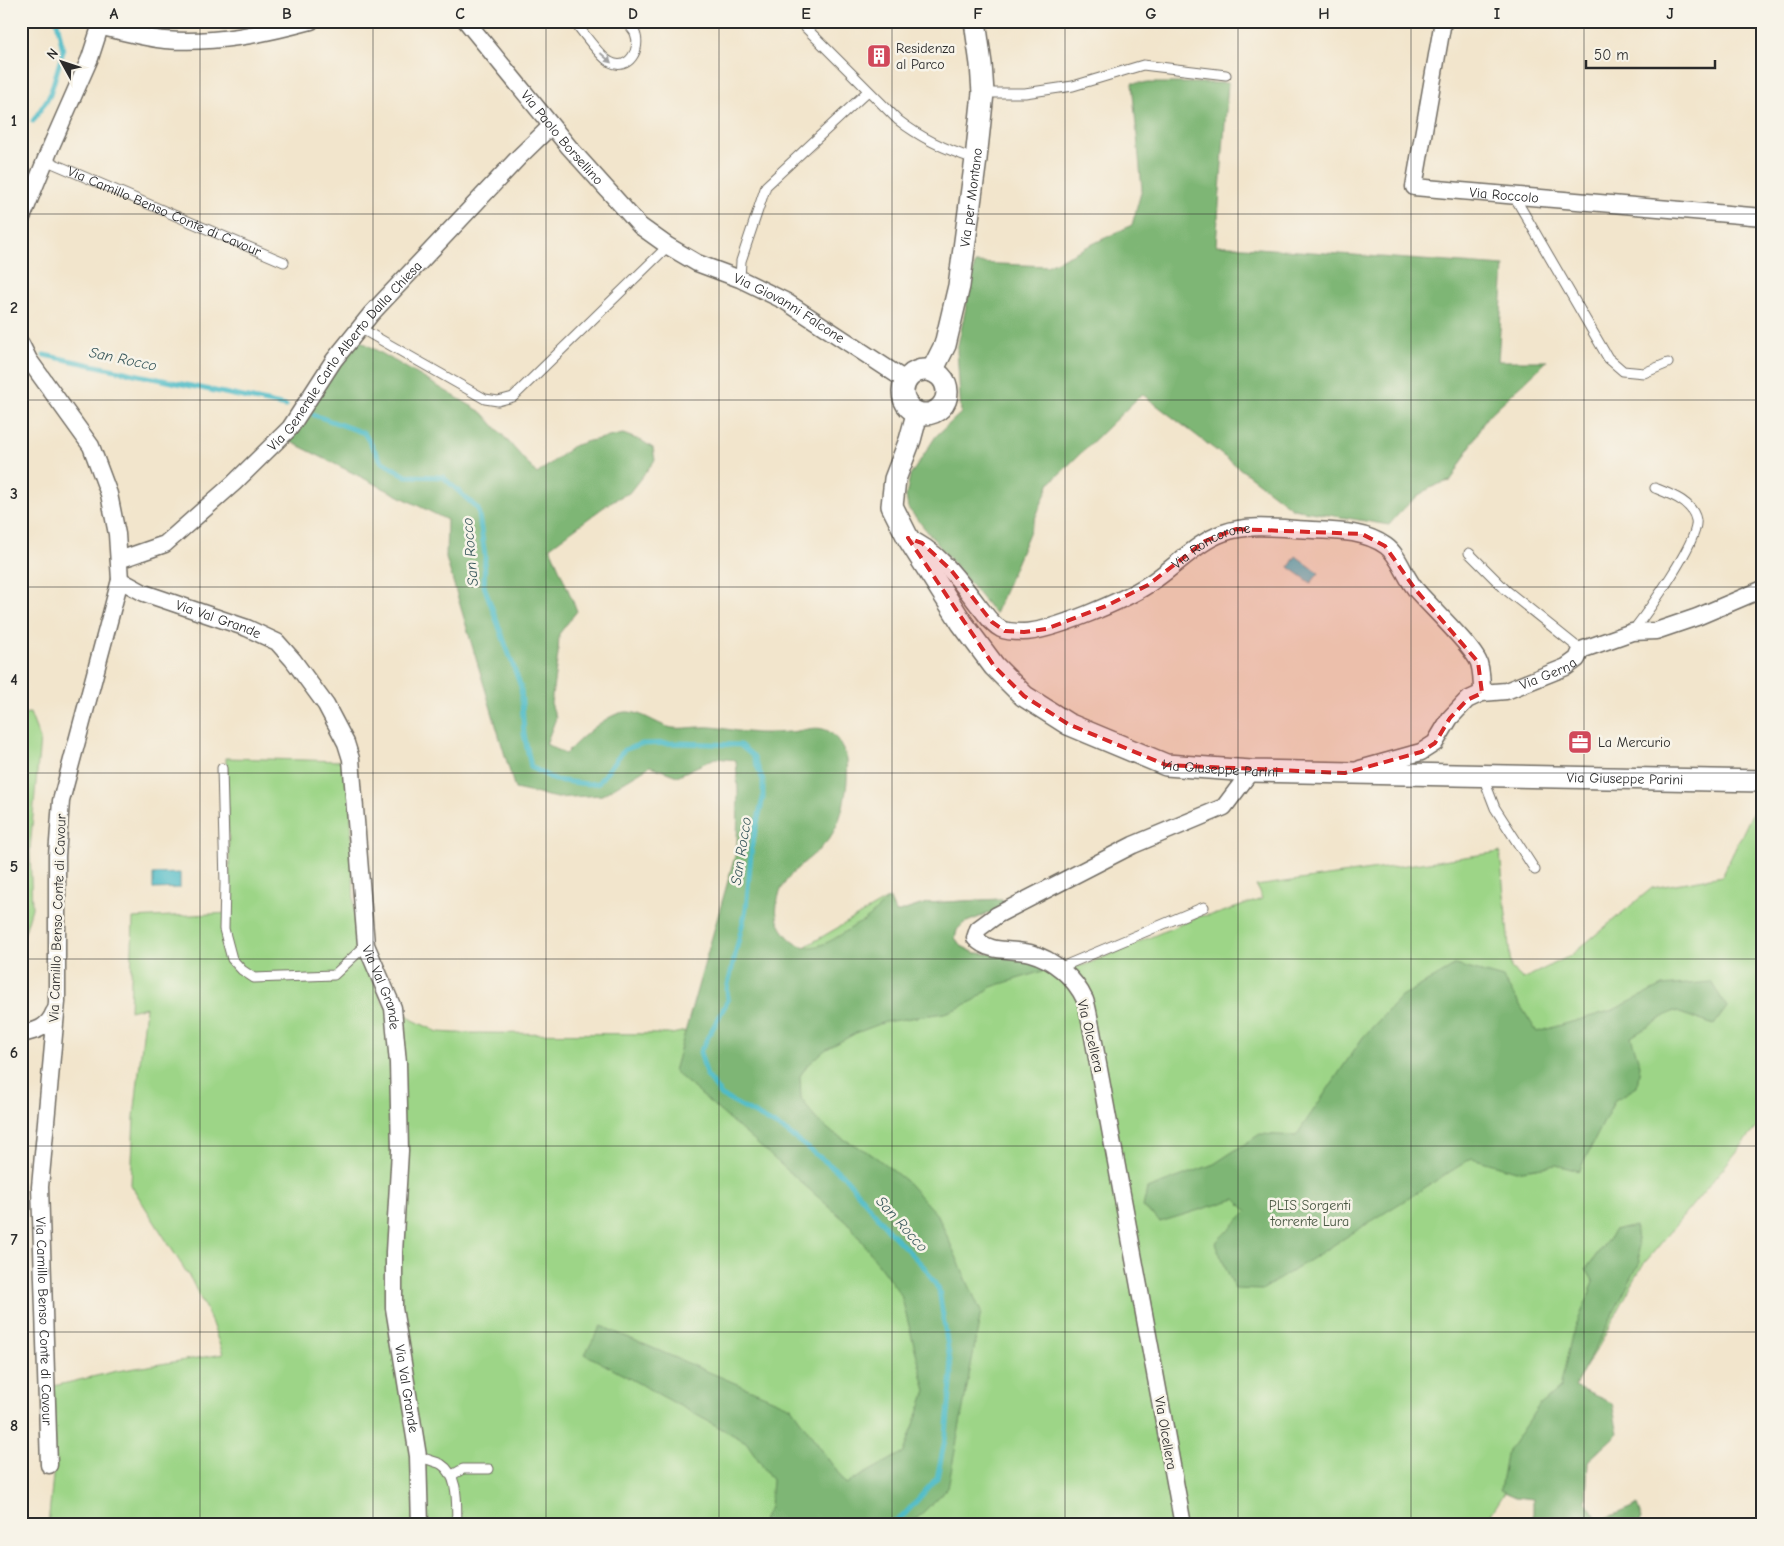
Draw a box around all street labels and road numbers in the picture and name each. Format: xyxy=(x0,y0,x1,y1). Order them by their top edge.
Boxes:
street label: Via Paolo Borsellino xyxy=(517,87,607,188)
street label: Via per Montano xyxy=(956,147,986,248)
street label: Via Camillo Benso Conte di Cavour xyxy=(65,163,264,260)
street label: Via Roccolo xyxy=(1469,184,1540,207)
street label: Via Generale Carlo Alberto Dalla Chiesa xyxy=(264,258,426,455)
street label: Via Giovanni Falcone xyxy=(731,269,848,347)
street label: Via Roncorone xyxy=(1168,520,1251,573)
street label: Via Val Grande xyxy=(173,596,263,642)
street label: Via Gerna xyxy=(1517,654,1580,694)
street label: Via Giuseppe Parini xyxy=(1159,756,1278,781)
street label: Via Giuseppe Parini xyxy=(1566,769,1683,788)
street label: Via Camillo Benso Conte di Cavour xyxy=(45,813,70,1023)
street label: Via Val Grande xyxy=(358,943,403,1030)
street label: Via Olcellera xyxy=(1073,998,1108,1074)
street label: Via Camillo Benso Conte di Cavour xyxy=(32,1217,56,1426)
street label: Via Val Grande xyxy=(391,1343,422,1434)
street label: Via Olcellera xyxy=(1151,1395,1180,1471)

